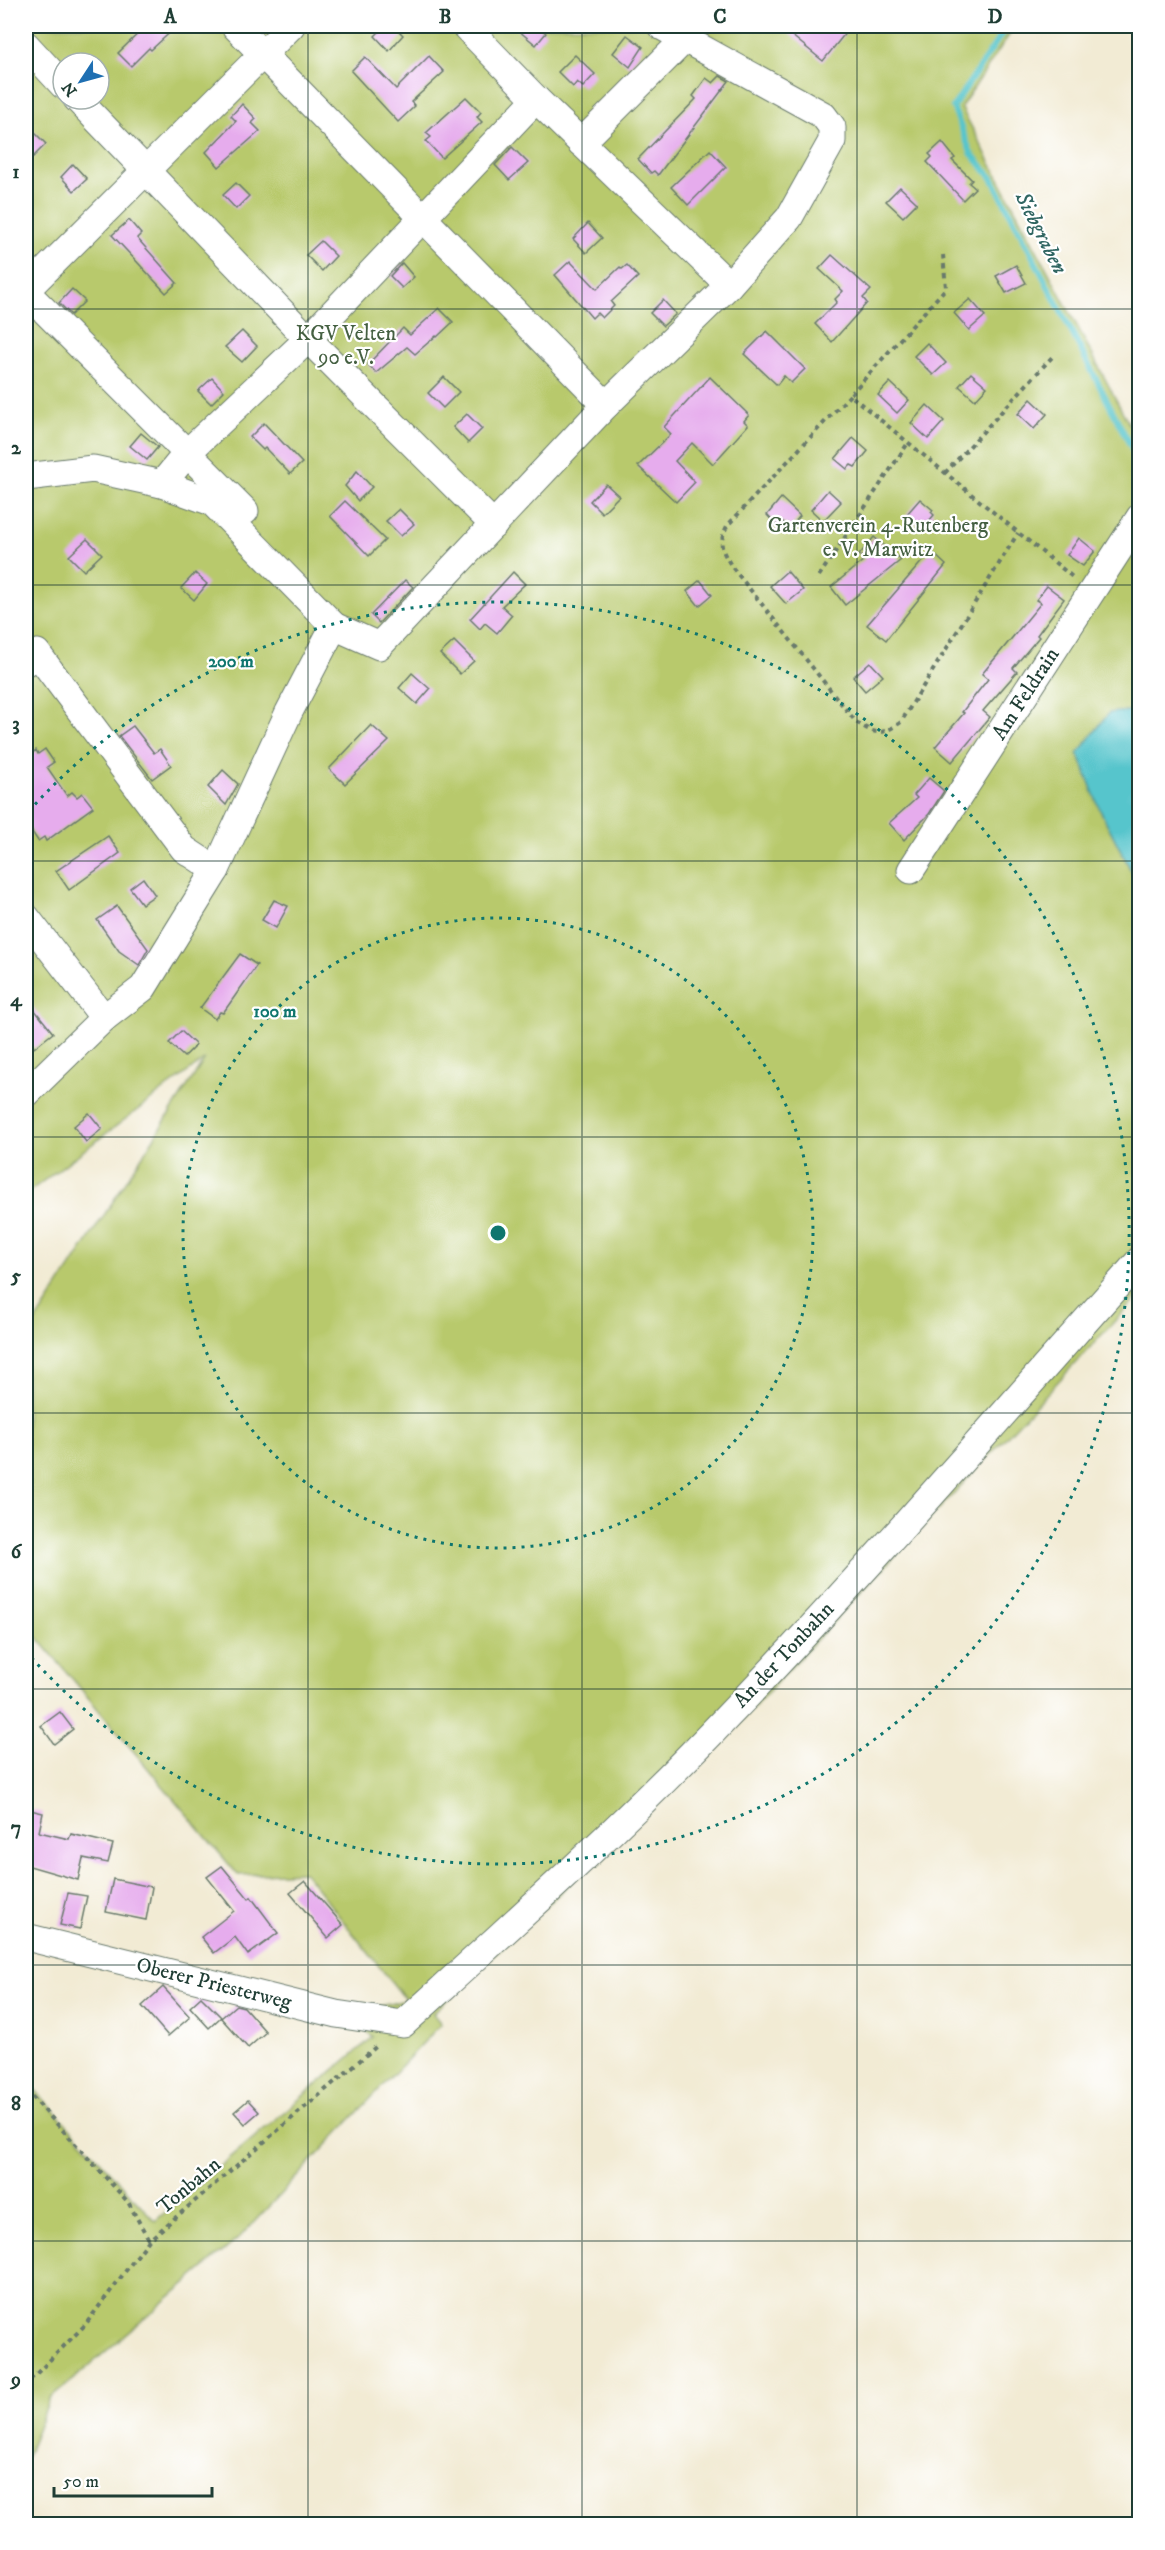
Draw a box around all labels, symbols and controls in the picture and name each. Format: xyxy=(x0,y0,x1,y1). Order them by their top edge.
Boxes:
text: A xyxy=(163,5,178,30)
text: B xyxy=(439,5,451,30)
text: C xyxy=(713,5,727,30)
text: D xyxy=(988,5,1003,30)
north arrow xyxy=(51,51,111,111)
text: N xyxy=(58,78,82,100)
text: 1 xyxy=(12,160,20,185)
water label: Siebgraben xyxy=(1008,186,1073,279)
park label: KGV Velten 90 e.V. xyxy=(296,321,396,371)
text: 2 xyxy=(11,436,22,461)
park label: Gartenverein 4-Rutenberg e. V. Marwitz xyxy=(768,513,989,563)
street label: Am Feldrain xyxy=(987,643,1065,745)
text: 200 m xyxy=(208,651,254,673)
text: 3 xyxy=(12,712,20,737)
text: 4 xyxy=(10,988,23,1013)
text: 100 m xyxy=(253,1001,297,1023)
centre of rings xyxy=(488,1223,508,1243)
text: 5 xyxy=(10,1264,21,1289)
text: 6 xyxy=(11,1540,23,1565)
street label: An der Tonbahn xyxy=(728,1596,840,1714)
text: 7 xyxy=(11,1816,21,1841)
street label: Oberer Priesterweg xyxy=(134,1952,295,2016)
text: 8 xyxy=(11,2092,21,2117)
street label: Tonbahn xyxy=(152,2152,226,2220)
text: 9 xyxy=(9,2368,21,2393)
scale bar xyxy=(54,2460,212,2498)
text: 50 m xyxy=(63,2471,99,2493)

